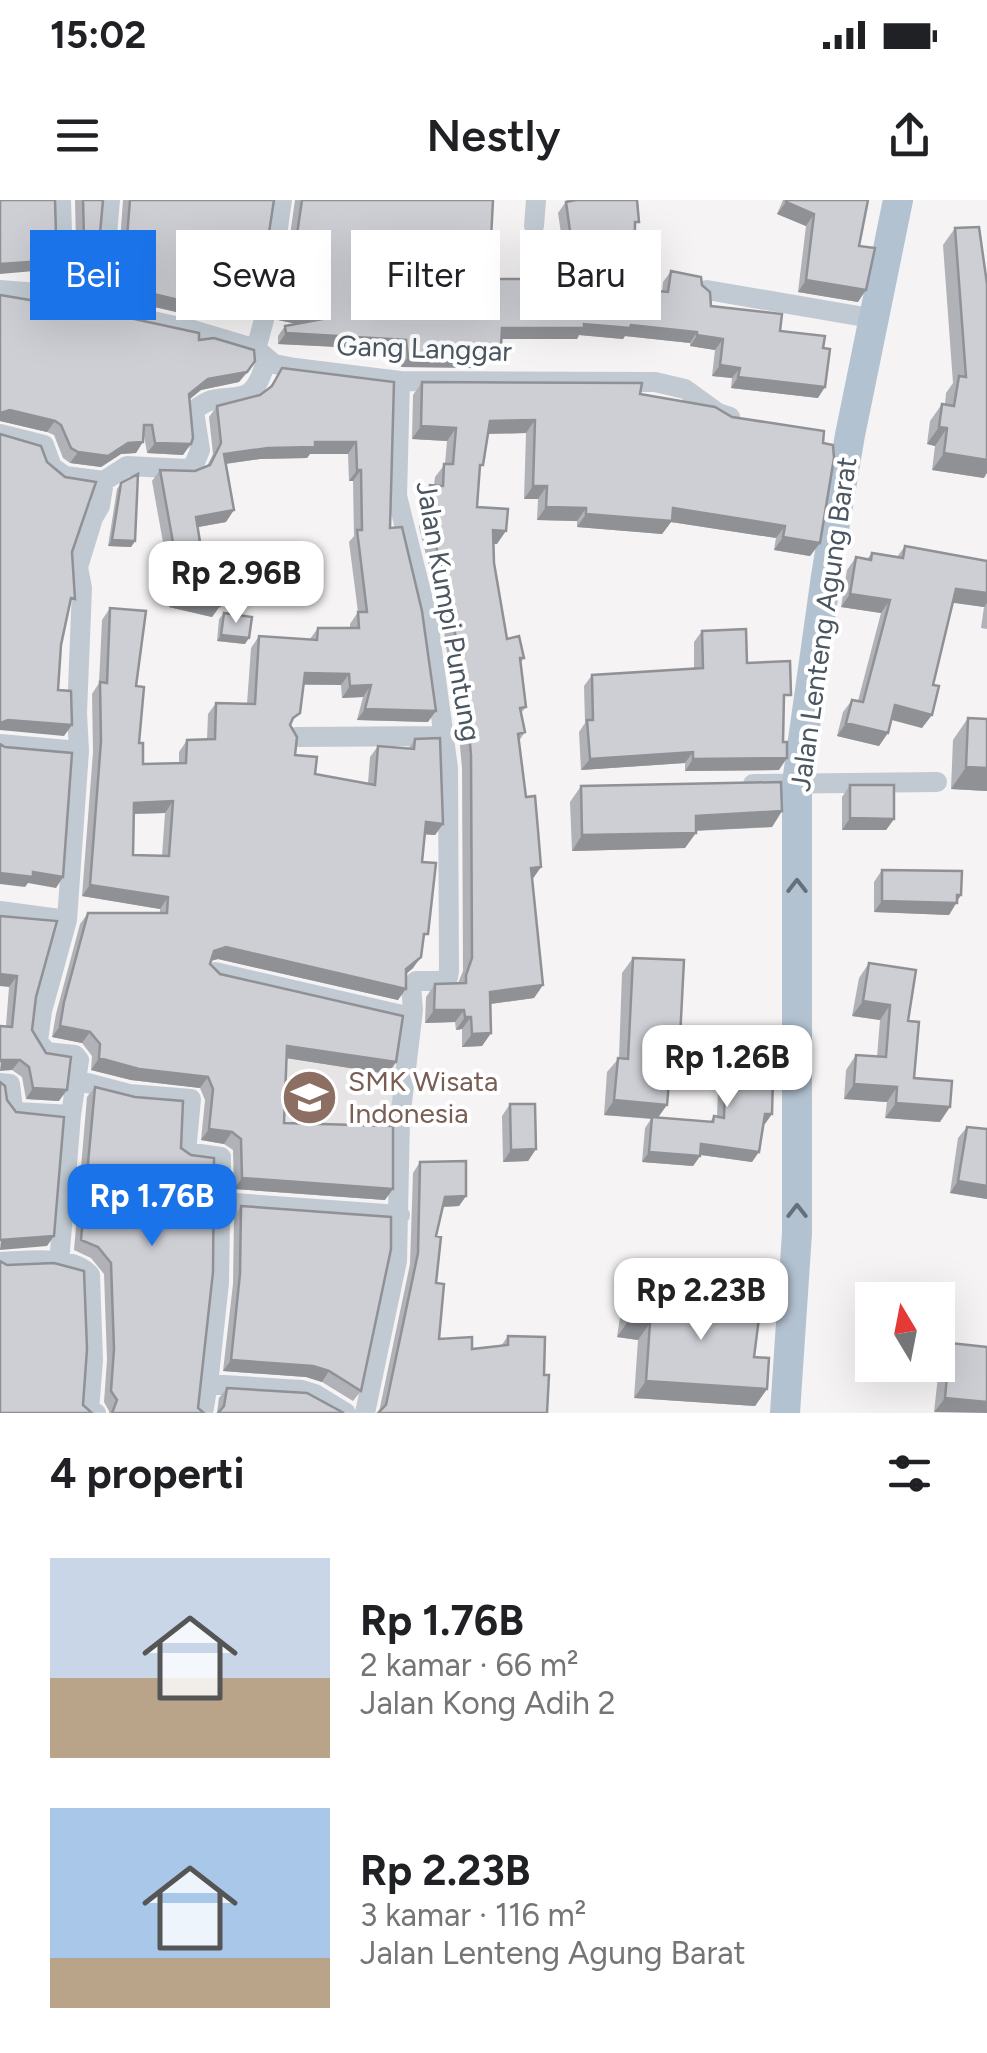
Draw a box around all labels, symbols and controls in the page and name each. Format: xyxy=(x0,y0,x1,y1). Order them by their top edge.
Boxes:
text: 15:02 xyxy=(50,12,146,58)
icon: menu xyxy=(50,108,105,163)
text: Nestly xyxy=(427,108,560,162)
icon: share xyxy=(882,108,937,163)
chip: Beli xyxy=(30,230,156,320)
chip: Sewa xyxy=(176,230,331,320)
chip: Filter xyxy=(351,230,500,320)
chip: Baru xyxy=(520,230,661,320)
street label: Gang Langgar xyxy=(336,328,513,368)
street label: Jalan Lenteng Agung Barat xyxy=(783,455,863,793)
street label: Jalan Kumpi Puntung xyxy=(409,478,489,744)
pin: Rp 2.96B xyxy=(133,541,339,626)
text: Rp 2.96B xyxy=(171,554,301,592)
one-way arrow xyxy=(786,877,808,892)
pin: Rp 1.26B xyxy=(624,1025,830,1110)
text: Rp 1.26B xyxy=(664,1038,790,1076)
place label: SMK Wisata Indonesia xyxy=(348,1064,498,1130)
school or university icon: SMK Wisata Indonesia xyxy=(279,1067,339,1127)
pin: Rp 1.76B xyxy=(49,1164,255,1249)
text: Rp 1.76B xyxy=(90,1177,214,1215)
one-way arrow xyxy=(786,1202,808,1218)
pin: Rp 2.23B xyxy=(598,1258,804,1343)
text: Rp 2.23B xyxy=(636,1271,766,1309)
north arrow xyxy=(855,1282,955,1382)
map controls xyxy=(855,1282,955,1382)
icon: filters xyxy=(882,1446,937,1501)
text: 4 properti xyxy=(50,1448,244,1499)
text: Rp 1.76B xyxy=(360,1595,524,1646)
icon: home xyxy=(130,1598,250,1718)
text: 2 kamar · 66 m² xyxy=(360,1646,579,1684)
text: Jalan Kong Adih 2 xyxy=(360,1684,616,1722)
text: Rp 2.23B xyxy=(360,1845,530,1896)
icon: home xyxy=(130,1848,250,1968)
text: 3 kamar · 116 m² xyxy=(360,1896,586,1934)
text: Jalan Lenteng Agung Barat xyxy=(360,1934,746,1972)

